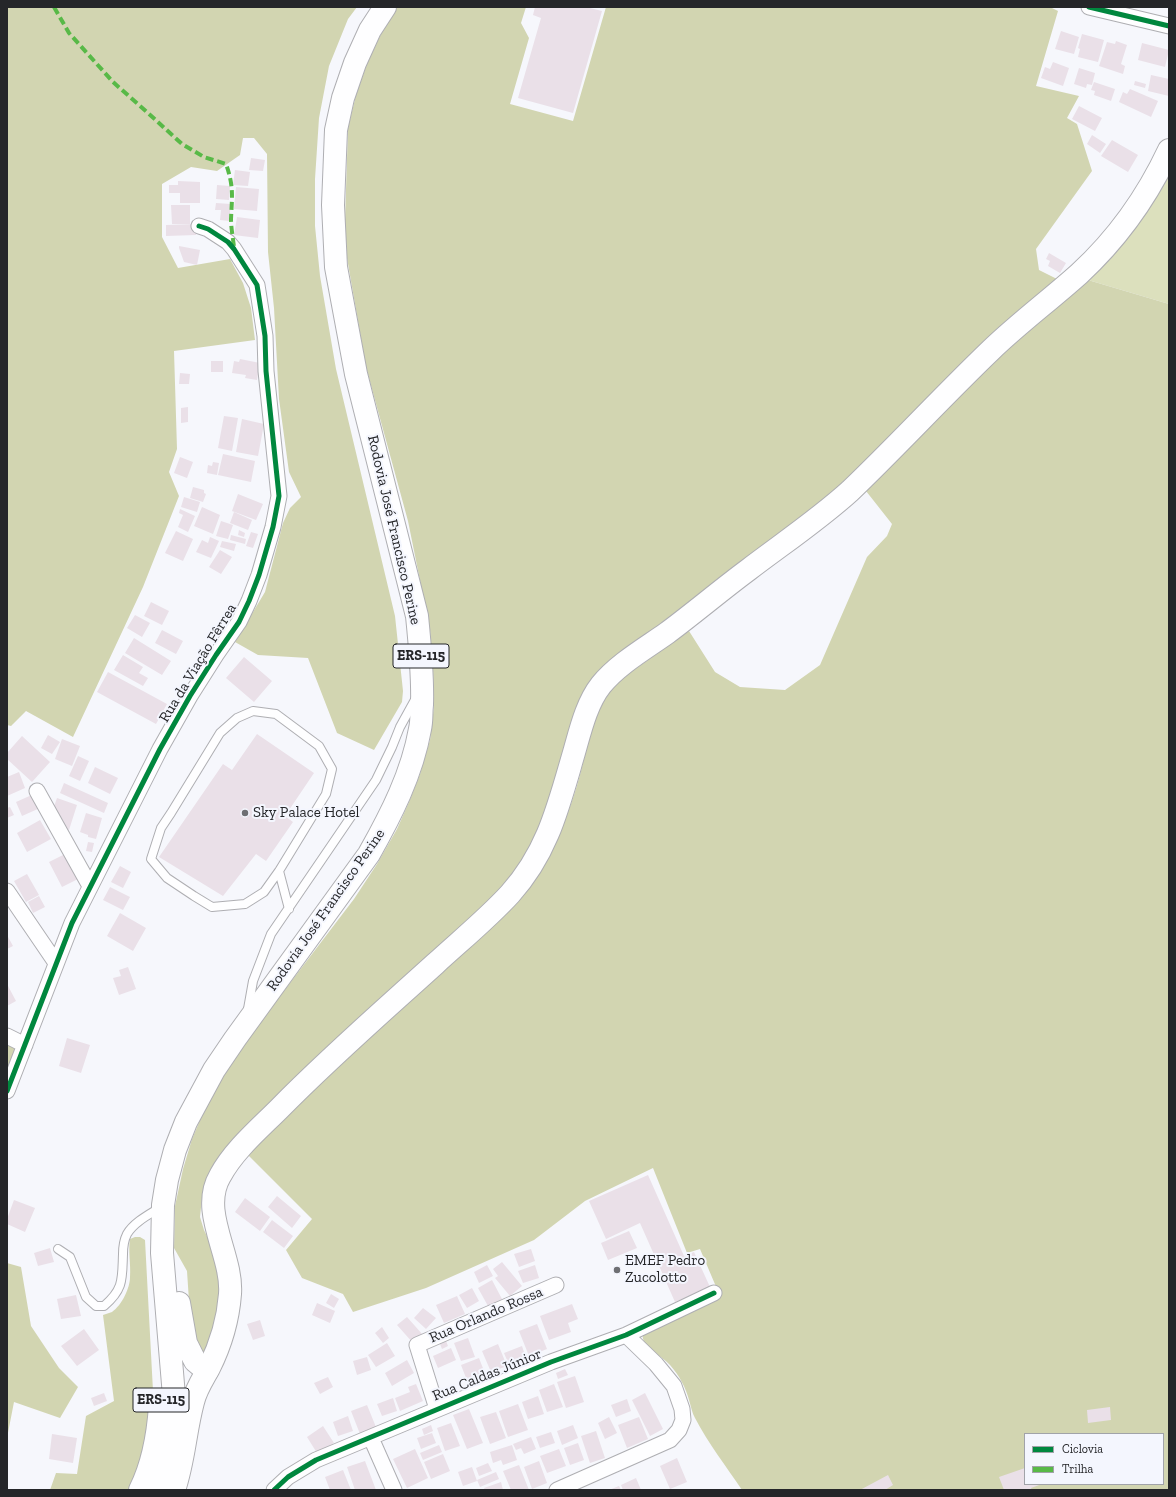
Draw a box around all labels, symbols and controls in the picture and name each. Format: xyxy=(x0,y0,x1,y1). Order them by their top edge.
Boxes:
street label: Rodovia José Francisco Perine xyxy=(363,434,425,626)
street label: Rua da Viação Fêrrea xyxy=(155,600,241,726)
road number: ERS-115 xyxy=(393,644,449,668)
place label: Sky Palace Hotel xyxy=(253,804,360,822)
marker: Sky Palace Hotel xyxy=(240,808,250,818)
street label: Rodovia José Francisco Perine xyxy=(263,825,389,995)
place label: EMEF Pedro Zucolotto xyxy=(625,1252,705,1287)
marker: EMEF Pedro Zucolotto xyxy=(612,1265,622,1275)
street label: Rua Orlando Rossa xyxy=(426,1283,546,1347)
street label: Rua Caldas Júnior xyxy=(430,1345,544,1405)
road number: ERS-115 xyxy=(133,1388,189,1412)
legend xyxy=(1024,1433,1164,1485)
text: Ciclovia xyxy=(1062,1442,1103,1456)
text: Trilha xyxy=(1062,1462,1093,1476)

